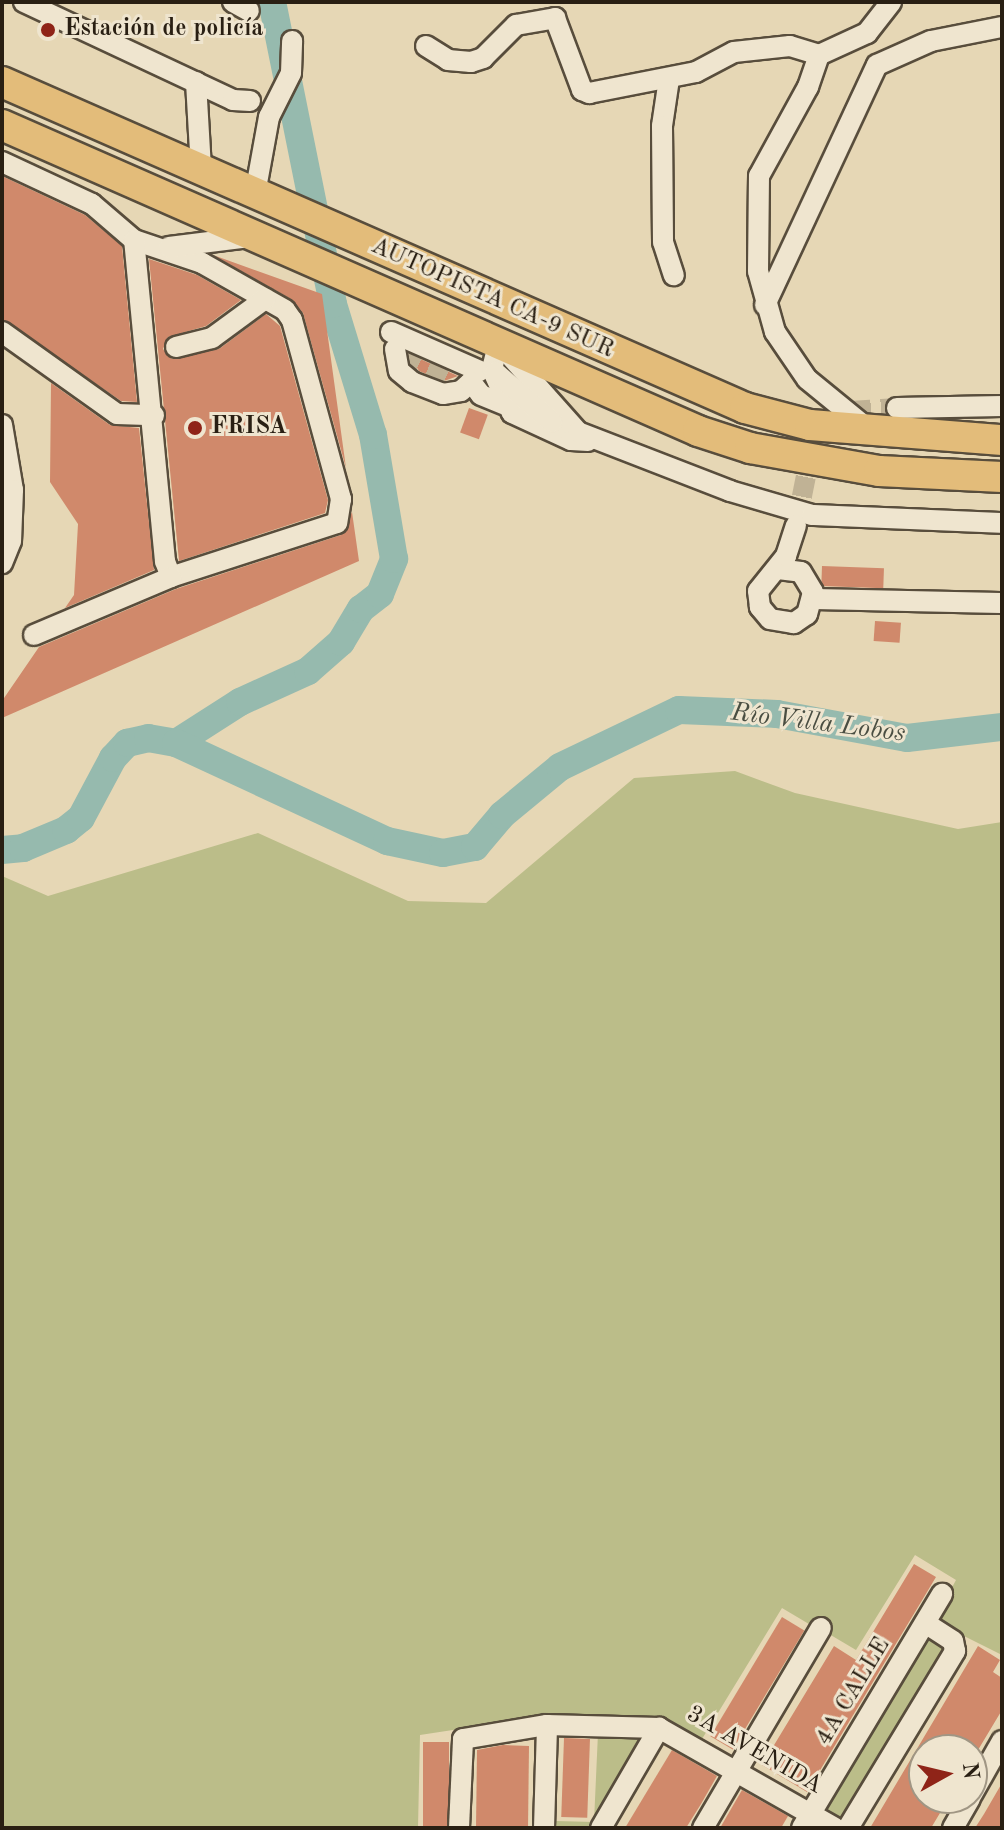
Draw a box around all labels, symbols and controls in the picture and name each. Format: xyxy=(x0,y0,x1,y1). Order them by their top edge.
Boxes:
place label: Estación de policía xyxy=(64,16,263,44)
marker: Estación de policía xyxy=(39,21,57,39)
street label: AUTOPISTA CA-9 SUR xyxy=(366,232,618,366)
place label: FRISA xyxy=(211,414,287,442)
marker: FRISA xyxy=(186,419,204,437)
water label: Río Villa Lobos xyxy=(729,698,907,750)
street label: 4A CALLE xyxy=(811,1633,897,1751)
street label: 3A AVENIDA xyxy=(681,1701,827,1801)
north arrow xyxy=(908,1734,988,1814)
text: N xyxy=(958,1761,982,1781)

